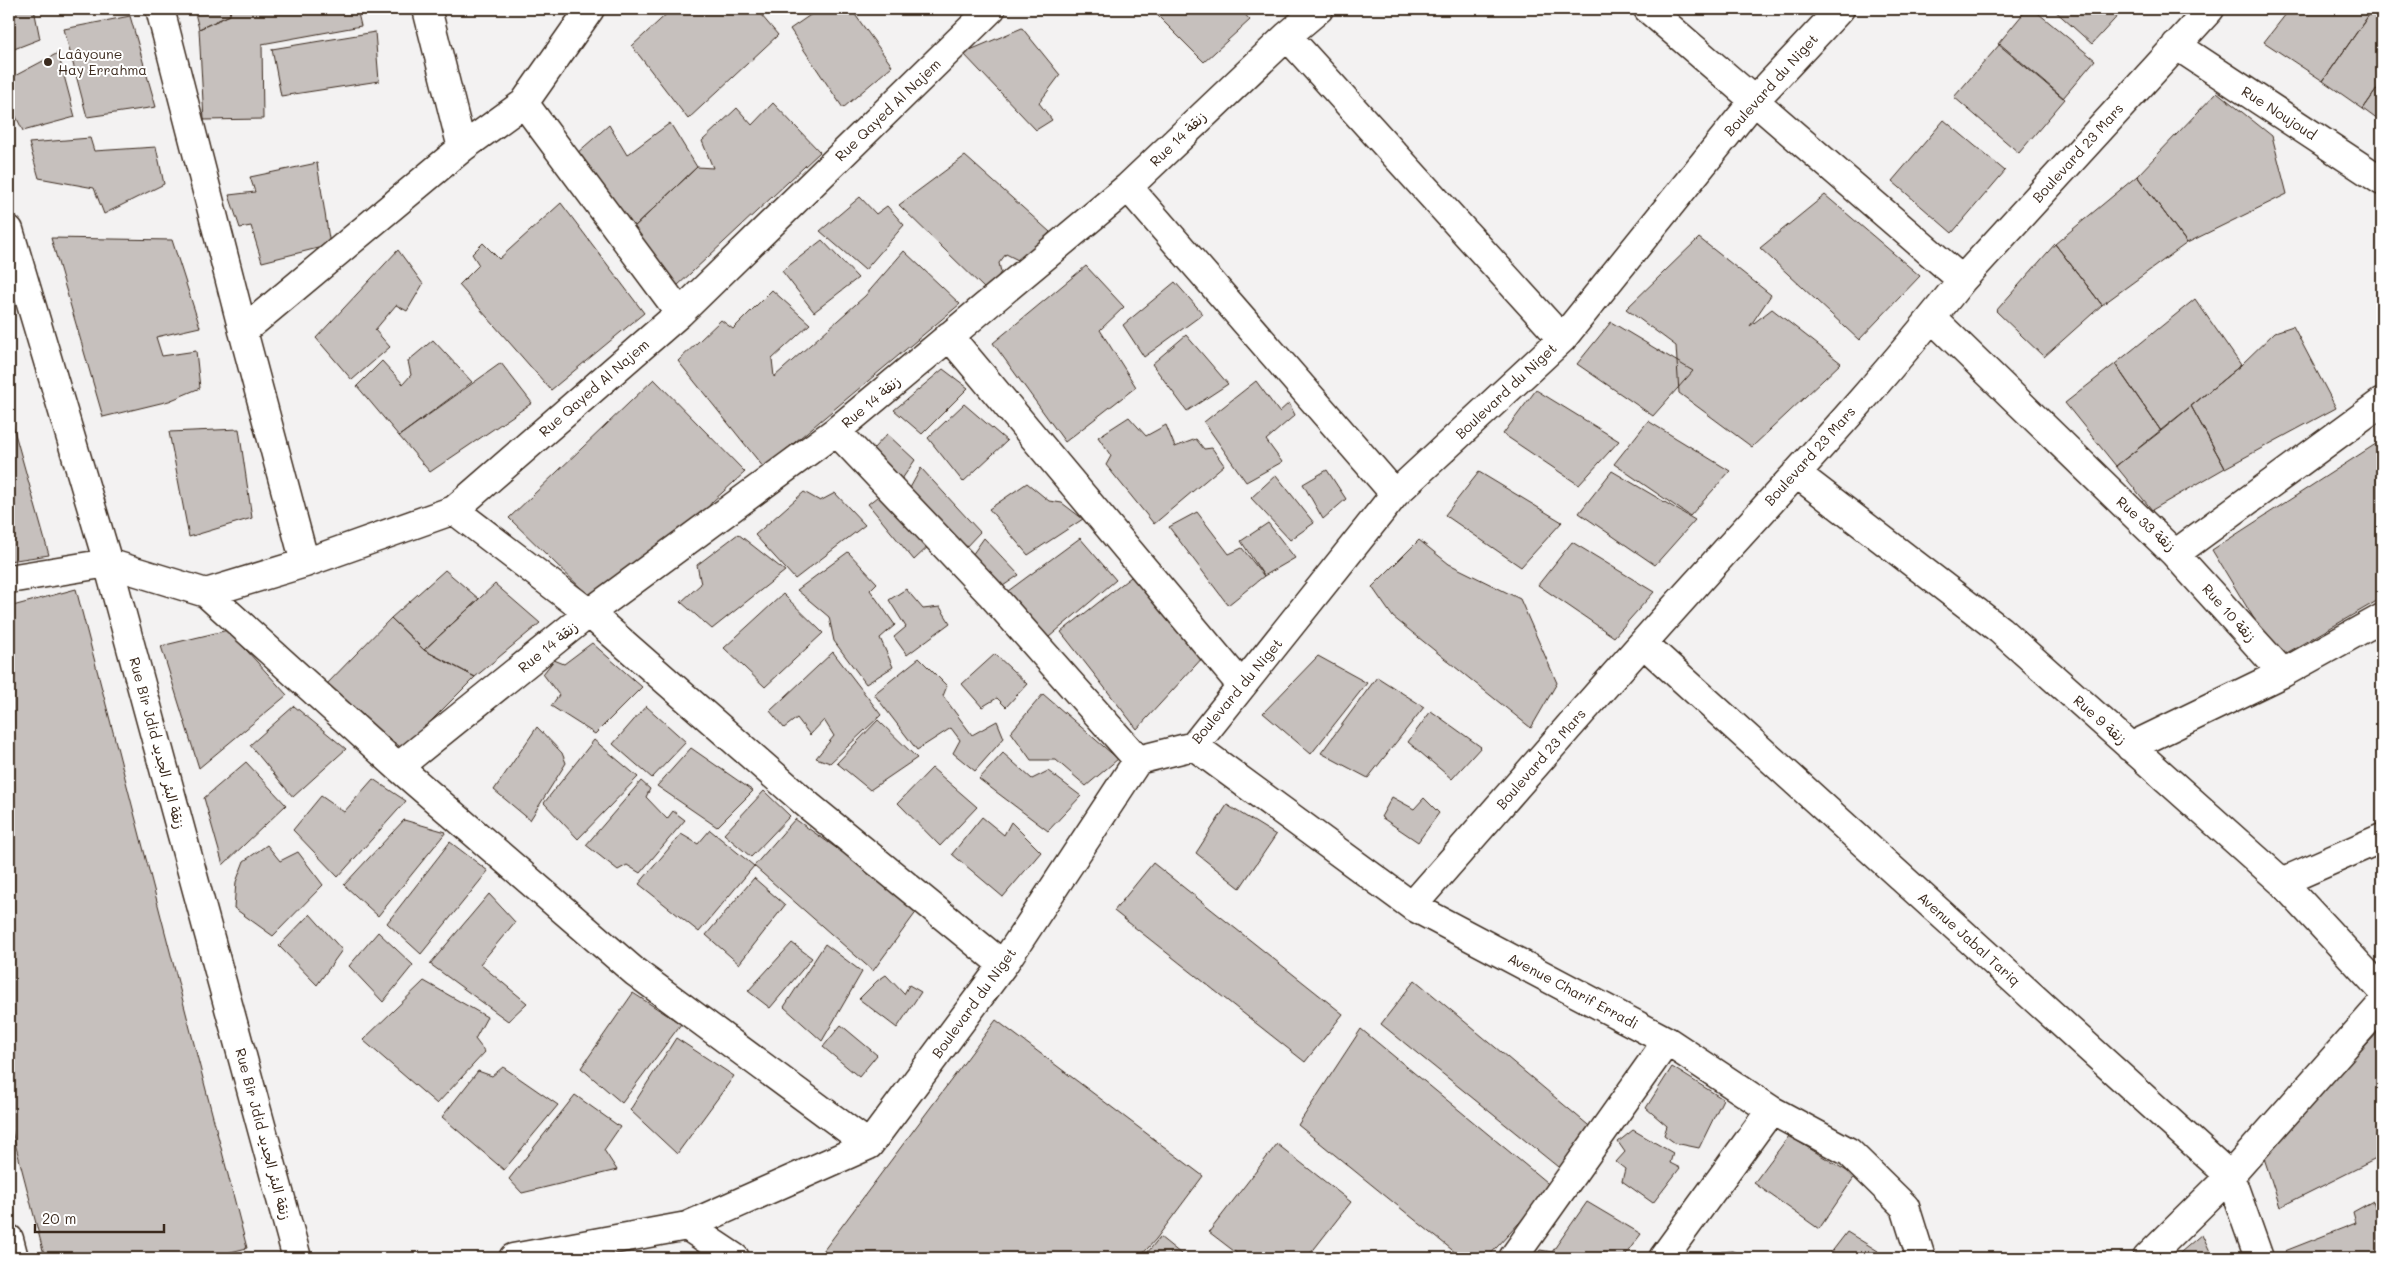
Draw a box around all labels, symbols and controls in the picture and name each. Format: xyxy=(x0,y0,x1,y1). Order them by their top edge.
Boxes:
street label: Boulevard du Niget xyxy=(1719,29,1822,140)
place label: Laâyoune Hay Errahma xyxy=(58,44,147,79)
street label: Rue Qayed Al Najem xyxy=(831,54,945,165)
marker: Laâyoune Hay Errahma xyxy=(42,56,54,68)
street label: Rue Noujoud xyxy=(2238,81,2320,144)
street label: Boulevard 23 Mars xyxy=(2028,99,2127,206)
street label: Rue 14 زنقة xyxy=(1145,107,1210,170)
street label: Rue Qayed Al Najem xyxy=(535,335,653,441)
street label: Boulevard du Niget xyxy=(1451,339,1560,443)
street label: Rue 14 زنقة xyxy=(837,371,904,432)
street label: Boulevard 23 Mars xyxy=(1760,402,1859,509)
street label: Rue 33 زنقة xyxy=(2113,492,2180,555)
street label: Rue 10 زنقة xyxy=(2198,580,2261,646)
street label: Rue 14 زنقة xyxy=(514,617,582,677)
street label: Boulevard du Niget xyxy=(1187,634,1286,747)
street label: Rue Bir Jdid زنقة البئر الجديد xyxy=(125,655,190,831)
street label: Rue 9 زنقة xyxy=(2070,691,2131,749)
street label: Boulevard 23 Mars xyxy=(1492,704,1590,813)
street label: Avenue Jabal Tariq xyxy=(1914,887,2025,990)
street label: Boulevard du Niget xyxy=(927,944,1020,1062)
street label: Avenue Charif Erradi xyxy=(1505,948,1642,1033)
street label: Rue Bir Jdid زنقة البئر الجديد xyxy=(231,1046,296,1222)
scale bar xyxy=(35,1202,164,1234)
text: 20 m xyxy=(42,1208,76,1228)

